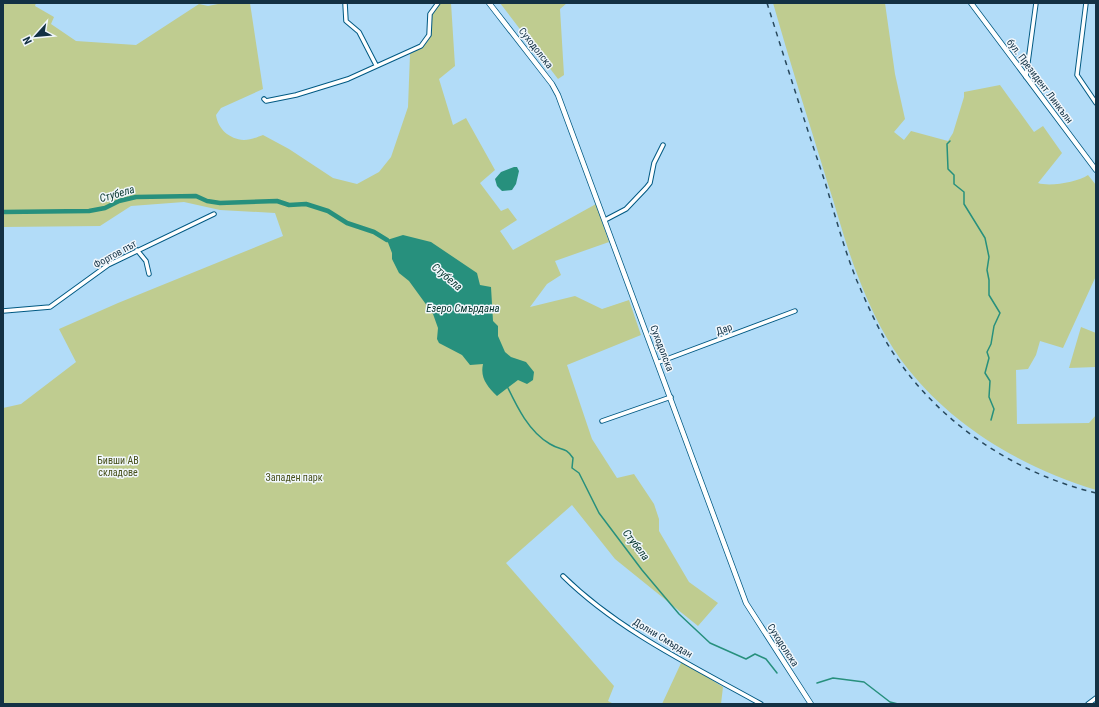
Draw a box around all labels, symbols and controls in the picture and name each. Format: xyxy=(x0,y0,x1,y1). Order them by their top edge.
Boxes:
north arrow xyxy=(16,16,56,56)
street label: Суходолска xyxy=(517,26,555,71)
text: N xyxy=(20,34,35,46)
street label: бул. Президент Линкълн xyxy=(1005,37,1075,125)
water label: Стубела xyxy=(98,183,136,205)
street label: Фортов път xyxy=(91,237,138,270)
water label: Стубела xyxy=(429,261,465,293)
water label: Езеро Смърдана xyxy=(426,302,500,315)
street label: Дар xyxy=(714,321,734,337)
street label: Суходолска xyxy=(648,323,676,373)
park label: Бивши АВ складове xyxy=(97,455,139,478)
park label: Западен парк xyxy=(266,472,323,483)
water label: Стубела xyxy=(620,527,652,563)
street label: Долни Смърдан xyxy=(632,616,694,660)
street label: Суходолска xyxy=(765,622,801,668)

